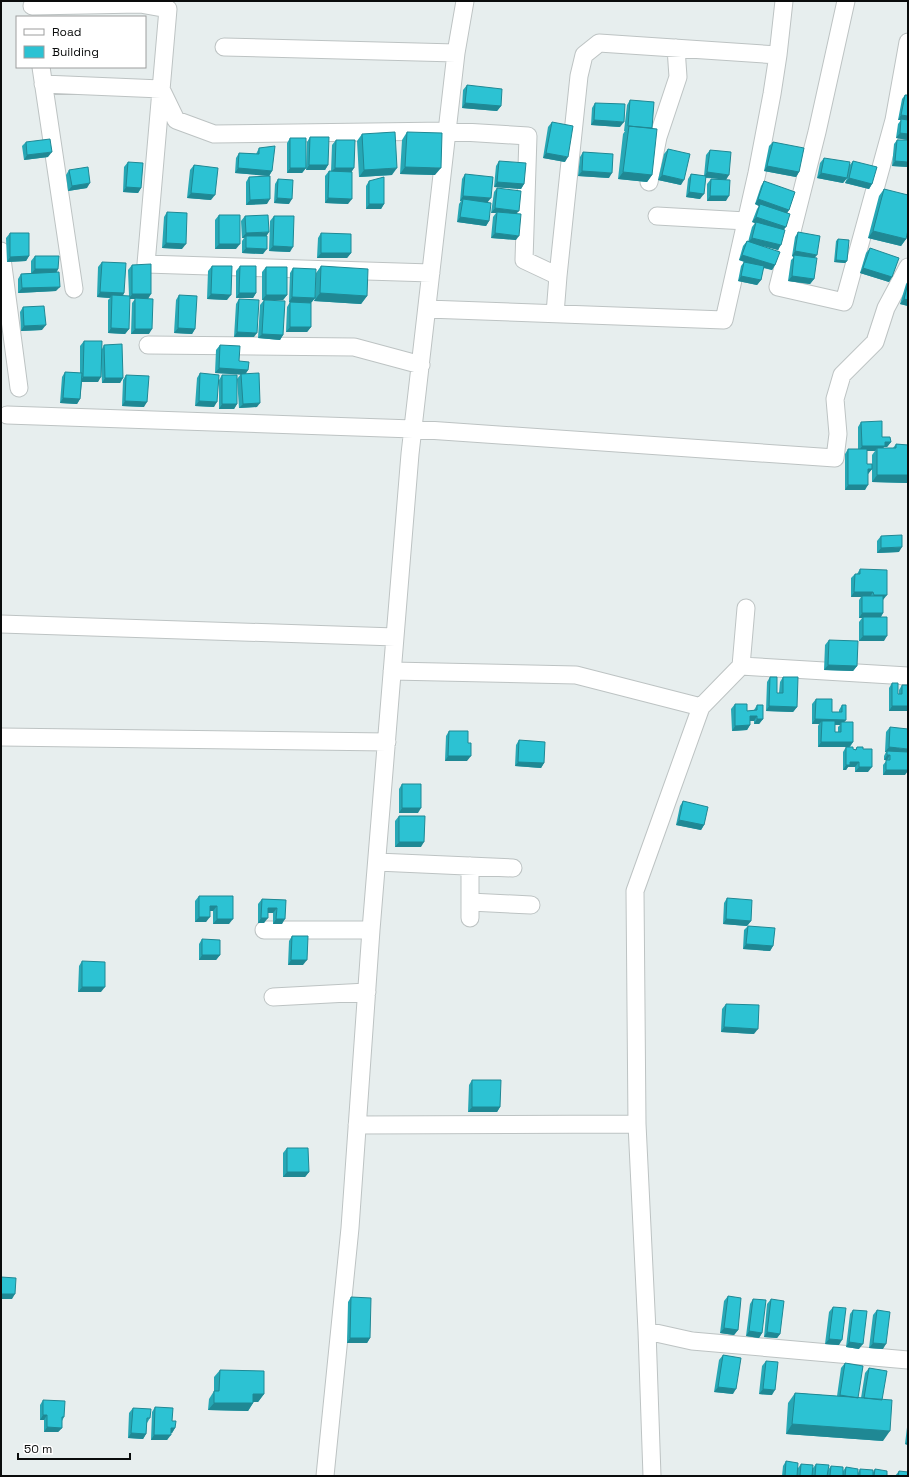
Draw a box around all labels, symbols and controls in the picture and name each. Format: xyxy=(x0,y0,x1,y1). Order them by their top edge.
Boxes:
legend xyxy=(16,16,146,68)
text: Road xyxy=(52,24,81,40)
text: Building xyxy=(52,44,99,60)
scale bar xyxy=(18,1435,130,1461)
text: 50 m xyxy=(24,1441,52,1457)

